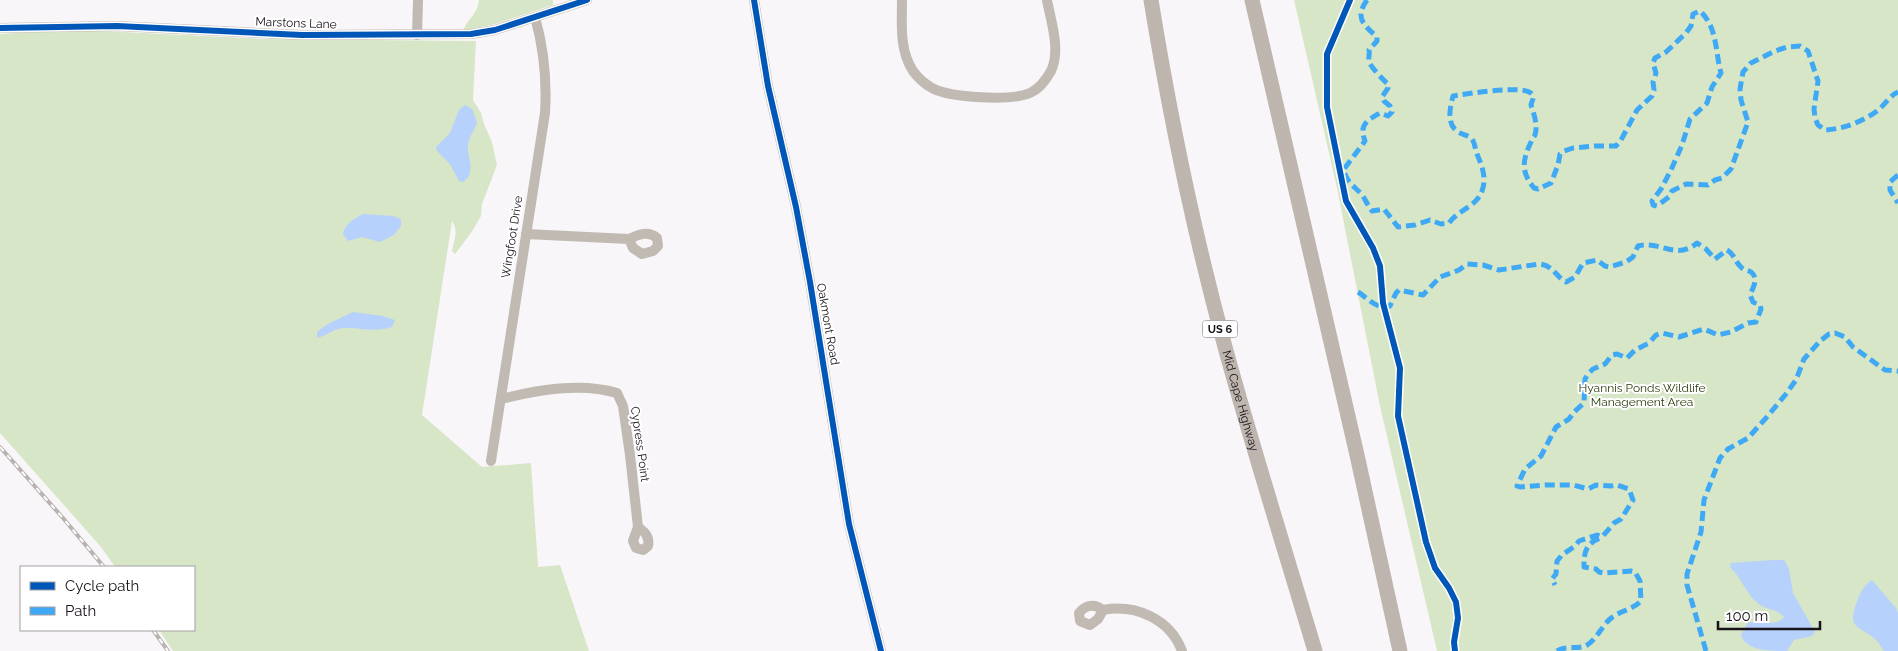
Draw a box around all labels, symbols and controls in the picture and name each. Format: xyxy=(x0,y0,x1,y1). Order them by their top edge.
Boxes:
street label: Marstons Lane xyxy=(255,15,337,31)
street label: Wingfoot Drive xyxy=(499,195,525,279)
street label: Oakmont Road xyxy=(814,282,842,366)
road number: US 6 xyxy=(1202,320,1238,338)
street label: Mid Cape Highway xyxy=(1219,349,1262,453)
park label: Hyannis Ponds Wildlife Management Area xyxy=(1578,381,1706,409)
street label: Cypress Point xyxy=(628,405,652,483)
legend xyxy=(20,566,195,631)
text: Cycle path xyxy=(65,577,139,595)
scale bar xyxy=(1718,598,1820,630)
text: Path xyxy=(65,602,96,620)
text: 100 m xyxy=(1726,607,1768,625)

